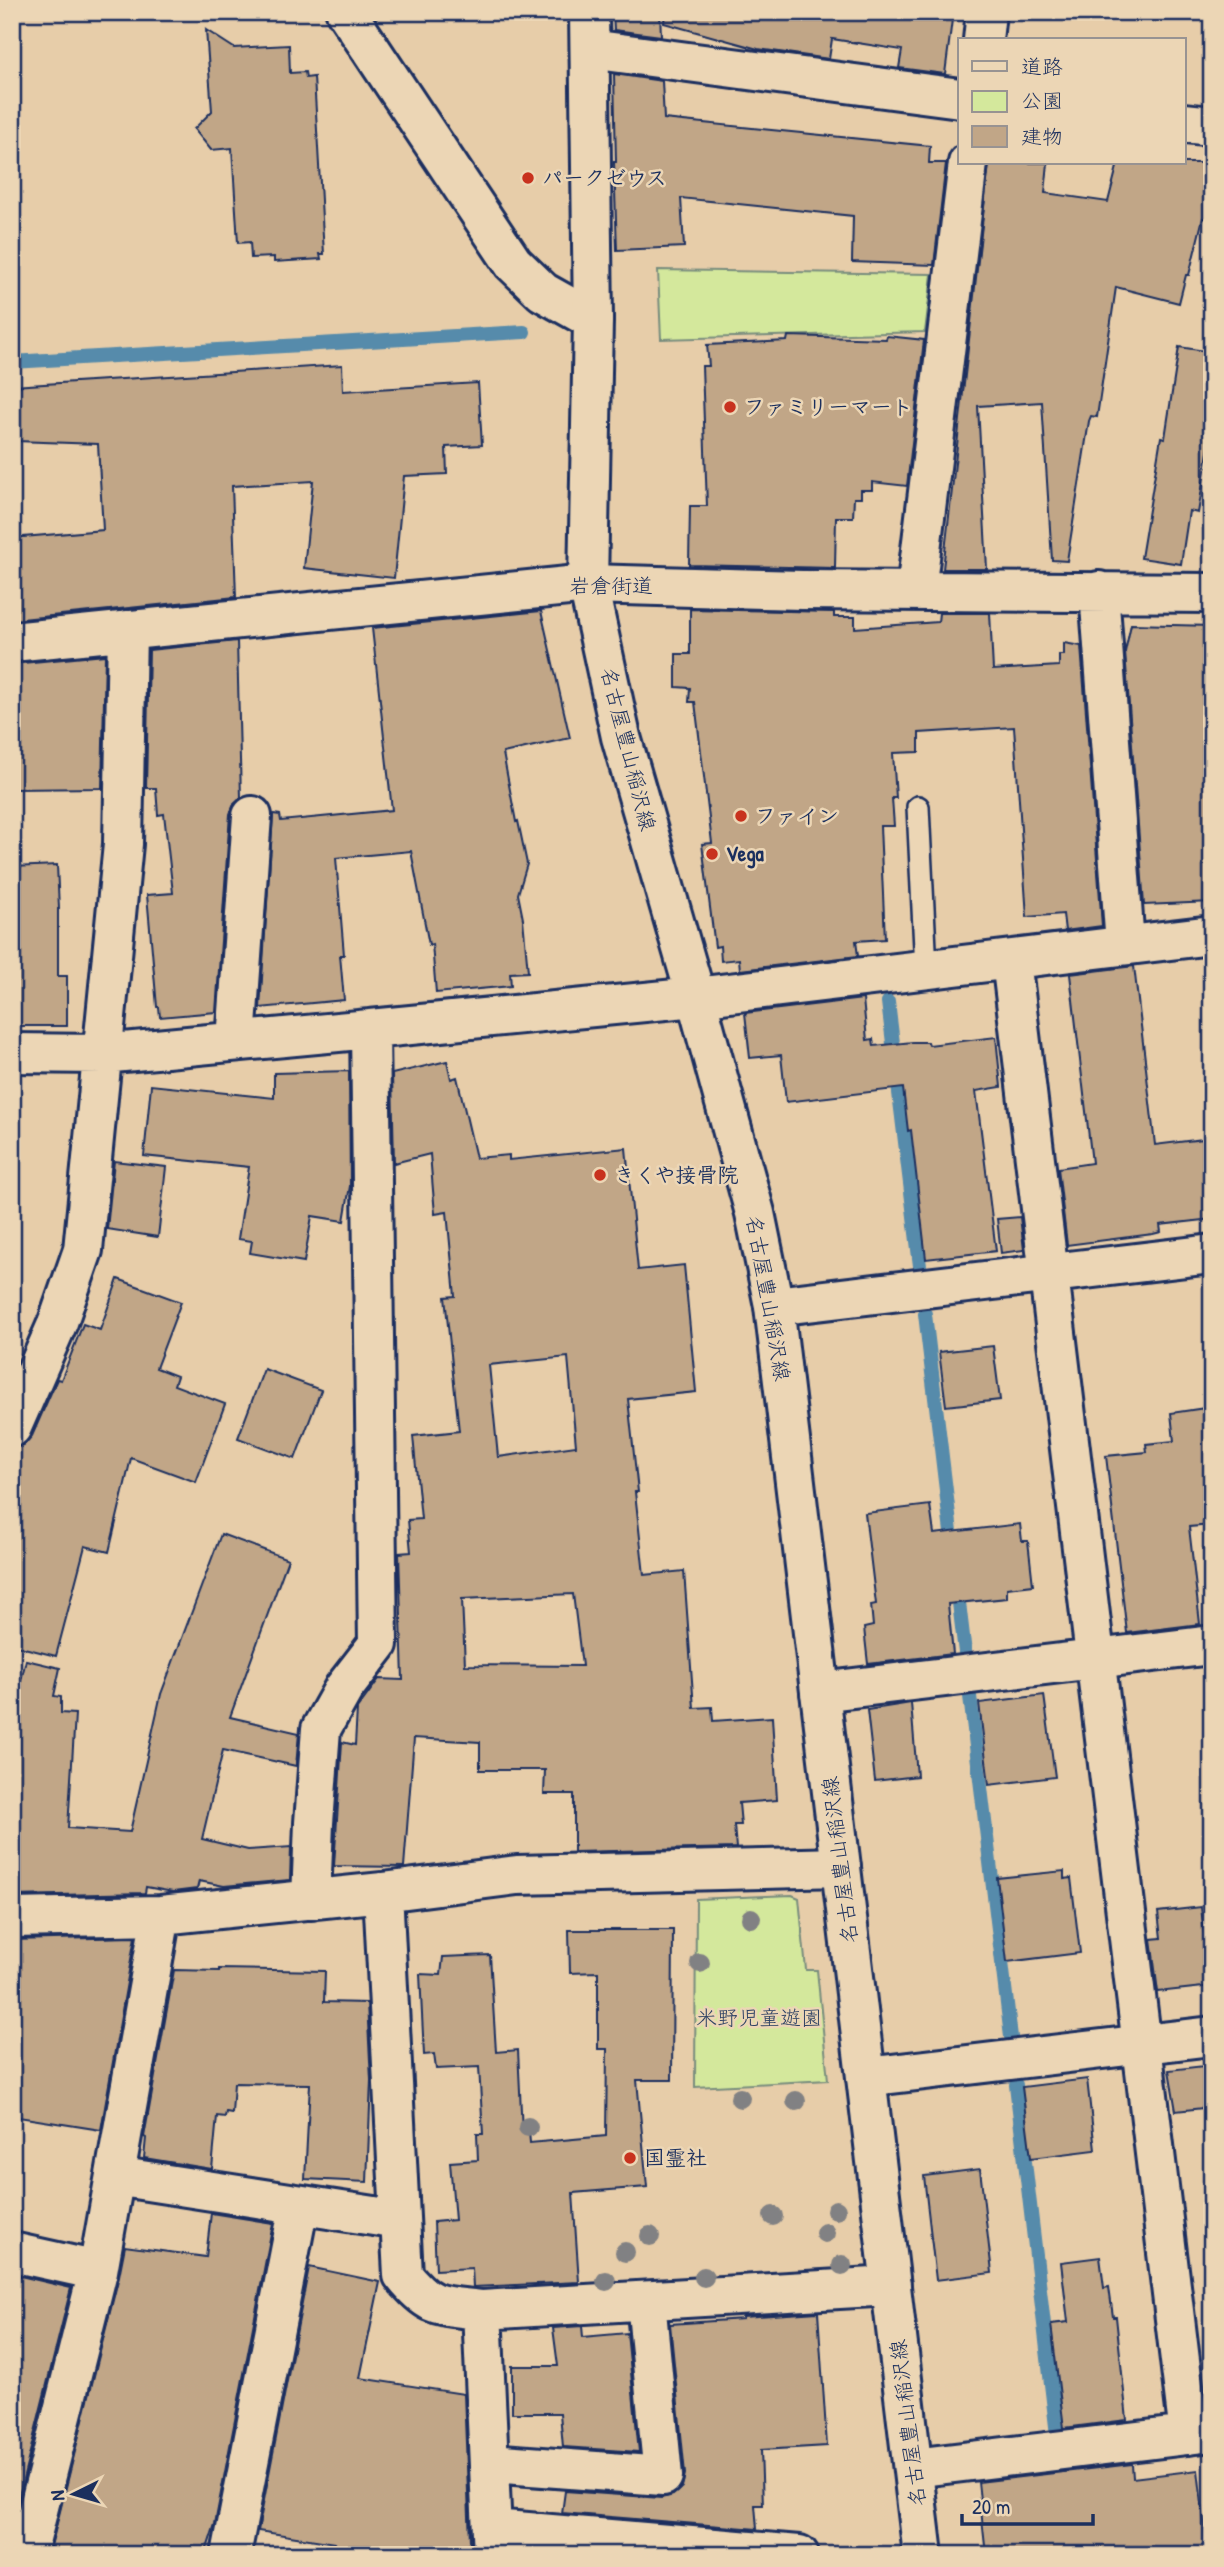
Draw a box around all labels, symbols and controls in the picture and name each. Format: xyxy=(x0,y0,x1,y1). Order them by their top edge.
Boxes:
legend xyxy=(958,38,1186,164)
text: 道路 xyxy=(1021,52,1063,81)
text: 公園 xyxy=(1021,86,1063,115)
text: 建物 xyxy=(1021,122,1063,151)
place label: パークゼウス xyxy=(542,163,667,192)
marker: パークゼウス xyxy=(520,170,536,186)
place label: ファミリーマート xyxy=(744,392,913,421)
marker: ファミリーマート xyxy=(722,399,738,415)
street label: 岩倉街道 xyxy=(569,571,653,600)
street label: 名古屋豊山稲沢線 xyxy=(594,664,663,834)
place label: ファイン xyxy=(755,801,839,830)
marker: ファイン xyxy=(733,808,749,824)
place label: Vega xyxy=(726,839,765,869)
marker: Vega xyxy=(704,846,720,862)
place label: きくや接骨院 xyxy=(614,1160,739,1189)
marker: きくや接骨院 xyxy=(592,1167,608,1183)
street label: 名古屋豊山稲沢線 xyxy=(740,1213,797,1383)
street label: 名古屋豊山稲沢線 xyxy=(815,1775,864,1945)
park label: 米野児童遊園 xyxy=(696,2003,822,2032)
place label: 国霊社 xyxy=(644,2143,707,2172)
marker: 国霊社 xyxy=(622,2150,638,2166)
street label: 名古屋豊山稲沢線 xyxy=(883,2338,932,2508)
north arrow xyxy=(38,2458,108,2528)
scale bar xyxy=(962,2483,1093,2527)
text: N xyxy=(44,2489,70,2502)
text: 20 m xyxy=(972,2492,1010,2521)

